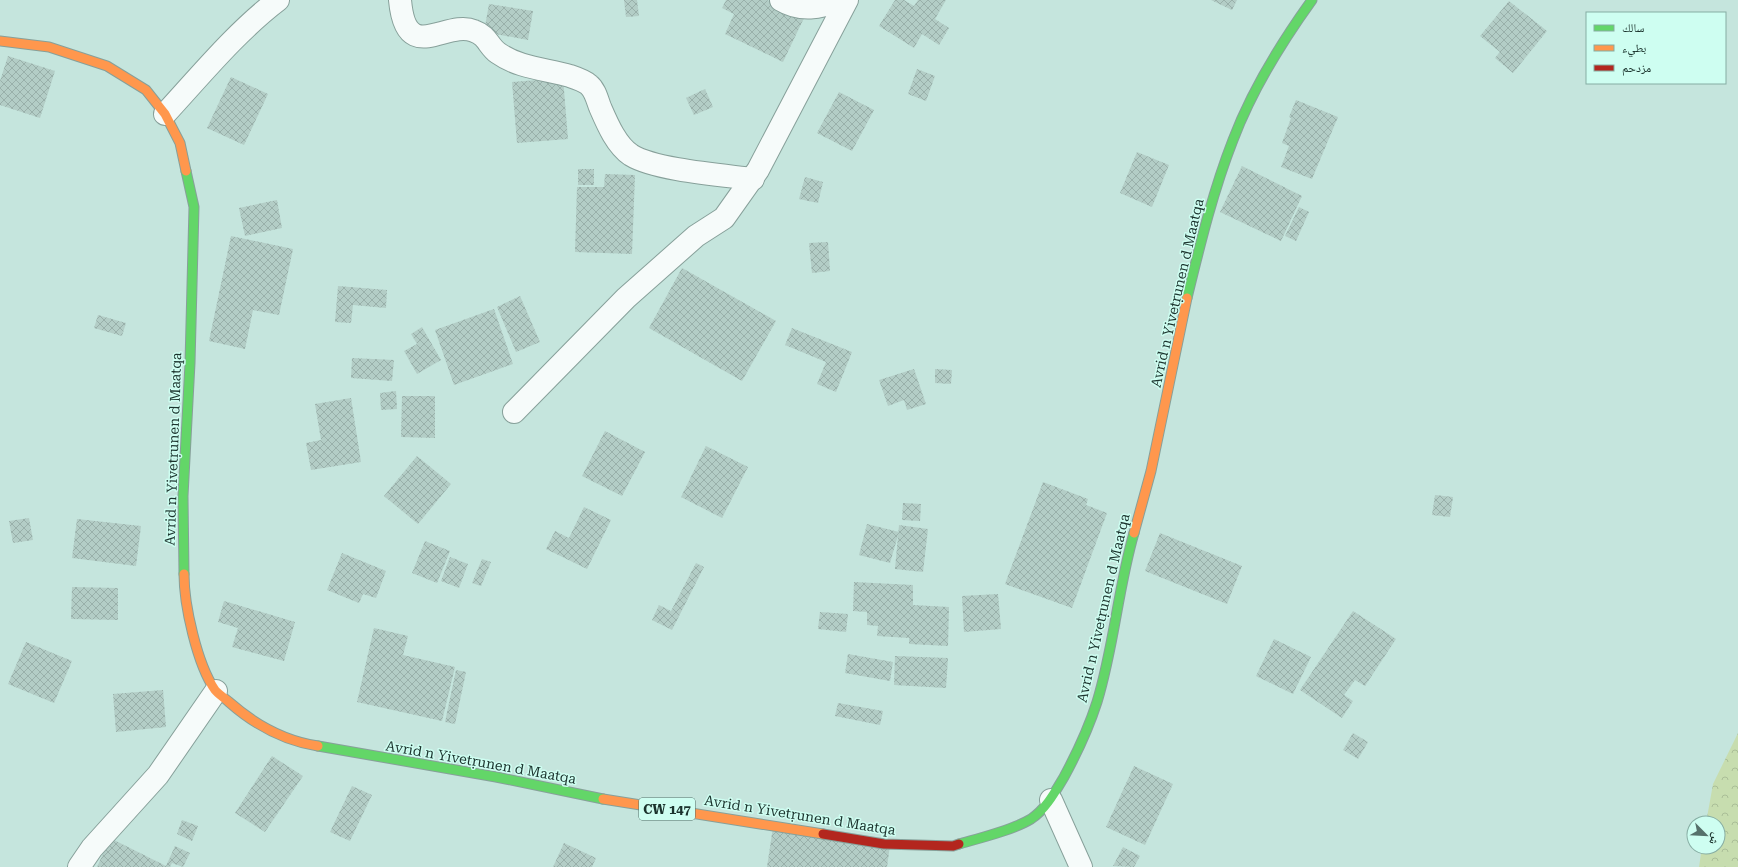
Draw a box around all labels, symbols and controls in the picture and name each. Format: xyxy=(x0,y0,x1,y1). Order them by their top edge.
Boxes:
legend xyxy=(1586,12,1726,84)
text: سالك xyxy=(1622,21,1644,35)
text: بطيء xyxy=(1622,41,1646,58)
text: مزدحم xyxy=(1622,61,1651,76)
street label: Avrid n Yivetṛunen d Maatqa xyxy=(1147,197,1207,389)
street label: Avrid n Yivetṛunen d Maatqa xyxy=(162,352,184,546)
street label: Avrid n Yivetṛunen d Maatqa xyxy=(1073,512,1133,704)
street label: Avrid n Yivetṛunen d Maatqa xyxy=(384,737,578,787)
street label: Avrid n Yivetṛunen d Maatqa xyxy=(703,792,897,838)
road number: CW 147 xyxy=(639,798,695,820)
north arrow xyxy=(1686,815,1726,855)
text: ش xyxy=(1705,830,1723,847)

